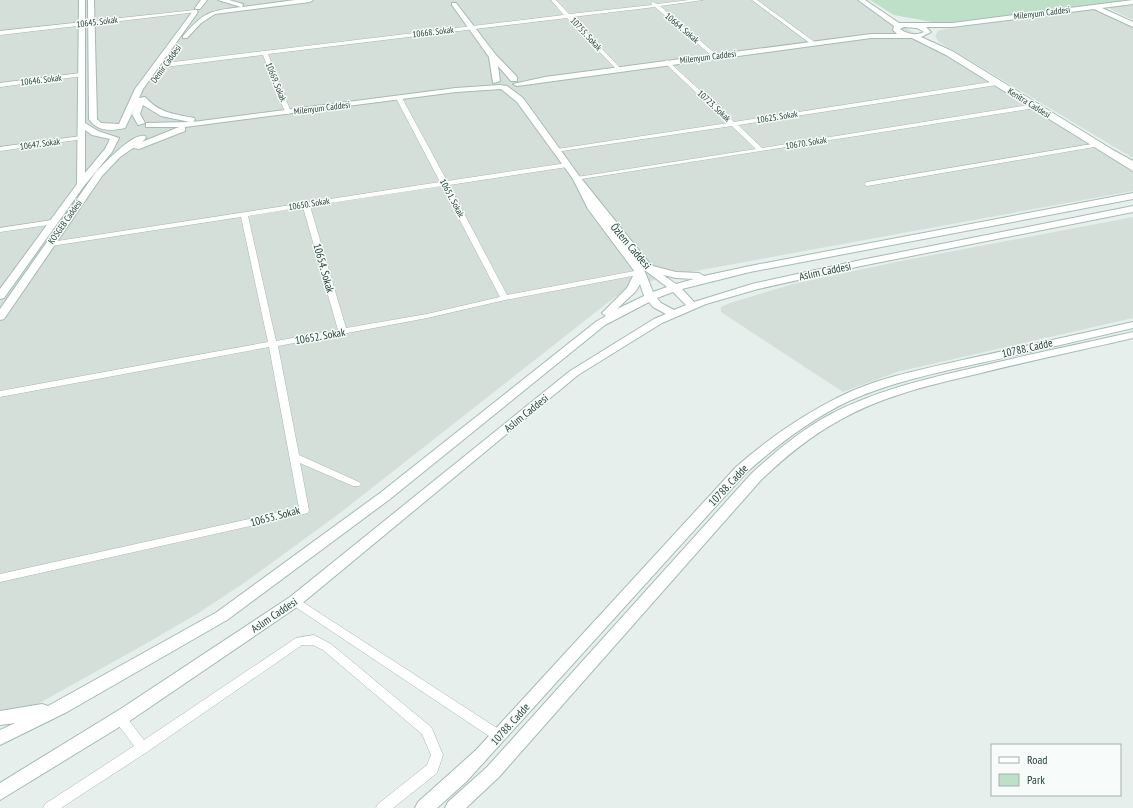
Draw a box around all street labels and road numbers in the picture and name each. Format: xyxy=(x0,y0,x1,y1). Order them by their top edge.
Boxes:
street label: Milenyum Caddesi xyxy=(1013,4,1071,21)
street label: 10664. Sokak xyxy=(663,10,702,45)
street label: 10645. Sokak xyxy=(76,13,119,29)
street label: 10755. Sokak xyxy=(568,15,605,53)
street label: 10668. Sokak xyxy=(412,23,455,39)
street label: Demir Caddesi xyxy=(148,42,183,85)
street label: Milenyum Caddesi xyxy=(679,48,737,65)
street label: 10669. Sokak xyxy=(264,61,290,104)
street label: 10646. Sokak xyxy=(20,71,63,87)
street label: Kenitra Caddesi xyxy=(1006,85,1053,120)
street label: 10723. Sokak xyxy=(695,87,734,124)
street label: Milenyum Caddesi xyxy=(293,99,351,116)
street label: 10625. Sokak xyxy=(756,108,799,125)
street label: 10670. Sokak xyxy=(785,134,828,151)
street label: 10647. Sokak xyxy=(19,135,61,152)
street label: 10651. Sokak xyxy=(438,177,467,219)
street label: 10650. Sokak xyxy=(288,195,331,212)
street label: KOSGEB Caddesi xyxy=(45,197,84,246)
street label: Özlem Caddesi xyxy=(608,220,654,272)
street label: 10654. Sokak xyxy=(310,242,338,295)
street label: Aslım Caddesi xyxy=(798,259,852,283)
street label: 10652. Sokak xyxy=(294,325,347,347)
street label: 10788. Cadde xyxy=(1000,335,1054,361)
street label: Aslım Caddesi xyxy=(501,391,551,435)
street label: 10788. Cadde xyxy=(705,461,751,509)
street label: 10653. Sokak xyxy=(249,502,302,529)
street label: Aslım Caddesi xyxy=(248,594,300,636)
street label: 10788. Cadde xyxy=(488,700,533,748)

